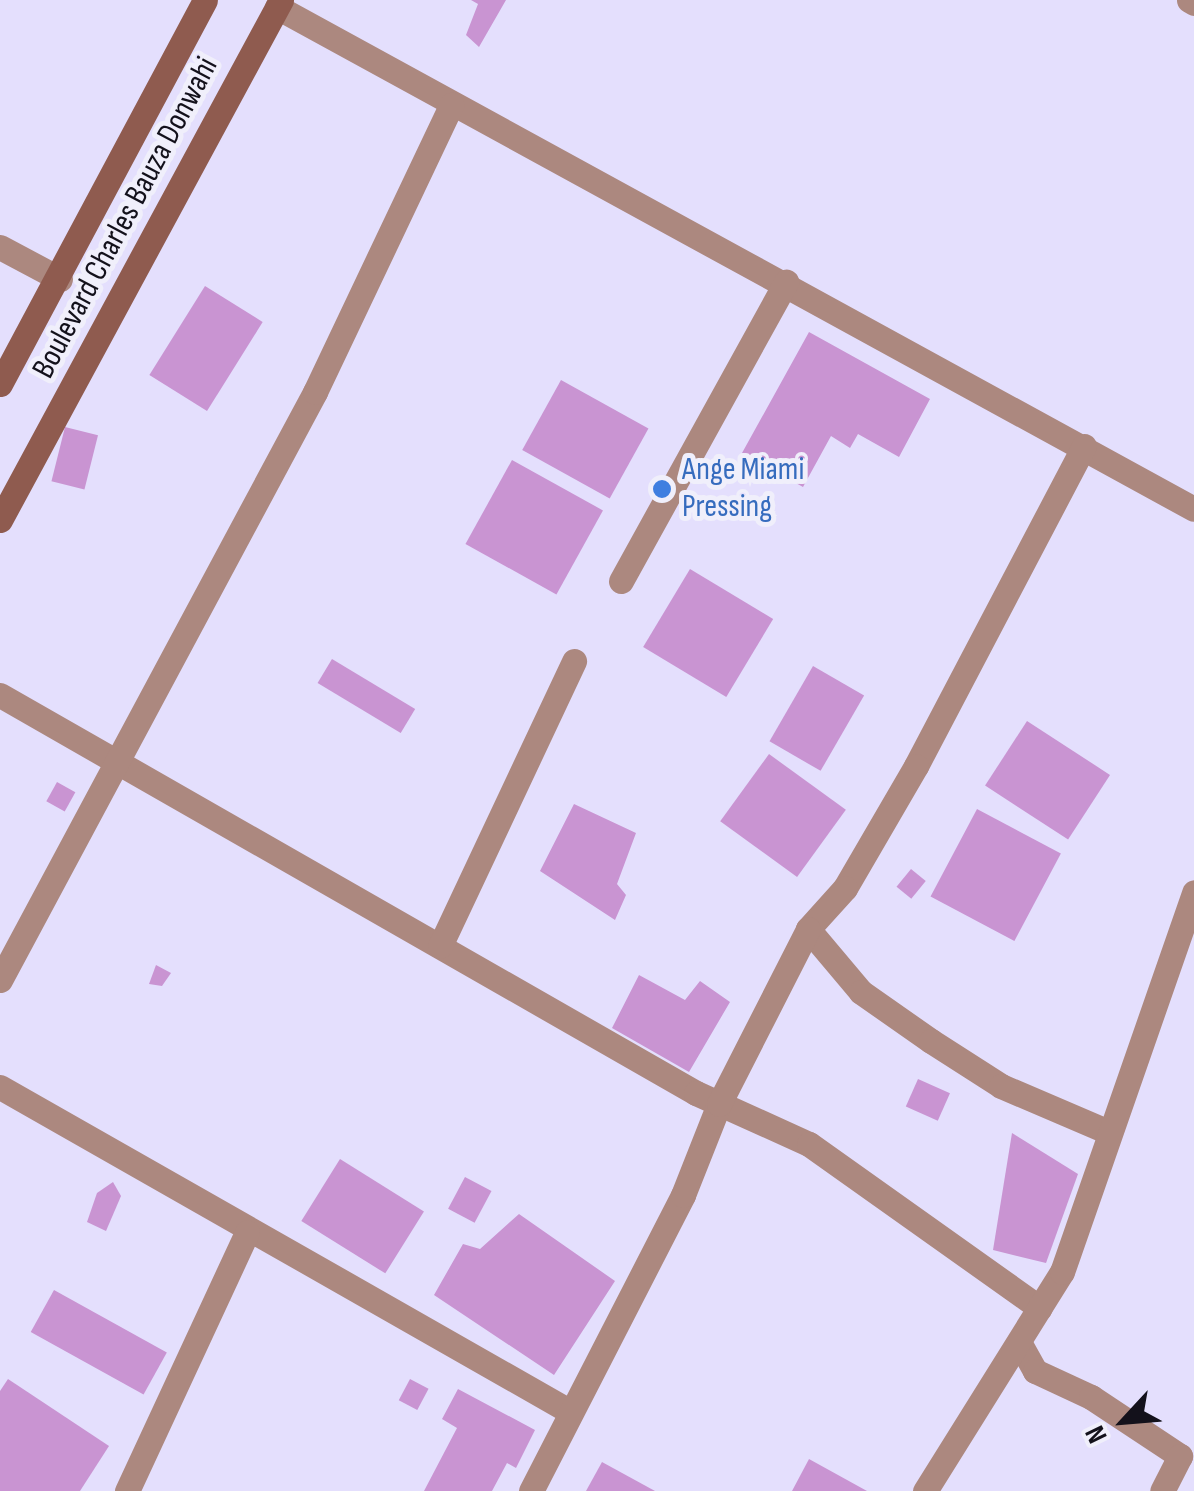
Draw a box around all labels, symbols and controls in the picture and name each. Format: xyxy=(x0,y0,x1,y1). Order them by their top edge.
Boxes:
street label: Boulevard Charles Bauza Donwahi xyxy=(25,51,227,385)
place label: Ange Miami Pressing xyxy=(682,452,804,527)
marker: Ange Miami Pressing xyxy=(651,478,673,500)
north arrow xyxy=(1074,1371,1174,1471)
text: N xyxy=(1078,1420,1115,1448)

